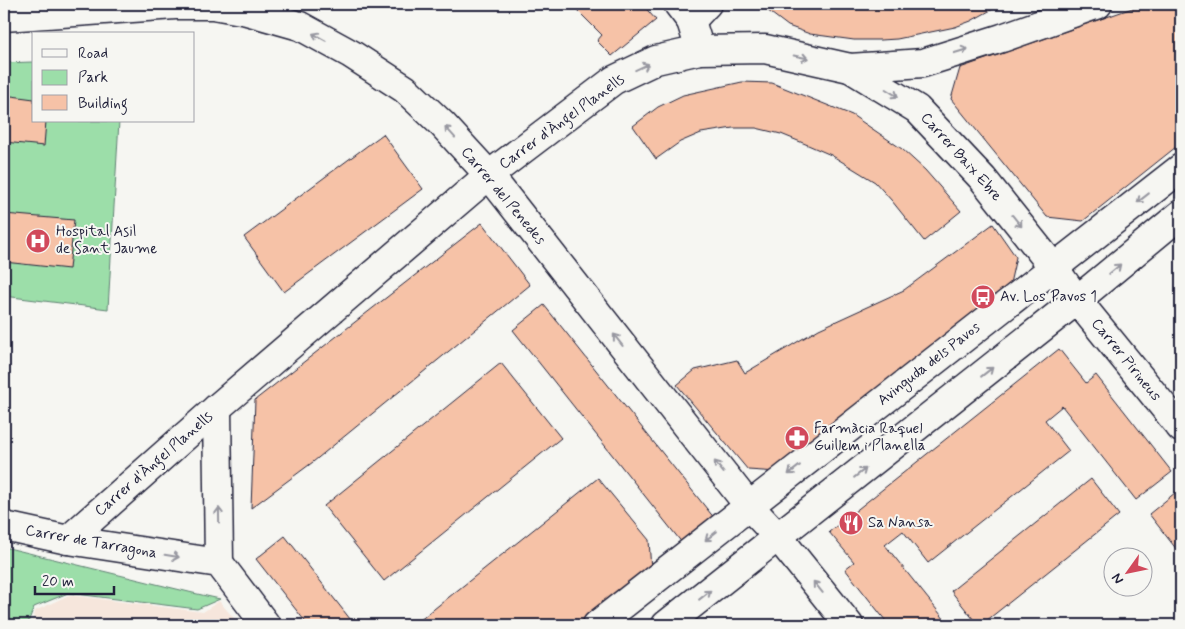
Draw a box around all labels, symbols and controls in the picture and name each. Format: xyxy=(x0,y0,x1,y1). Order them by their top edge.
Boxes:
legend xyxy=(32,32,195,122)
one-way arrow xyxy=(312,32,327,42)
text: Road xyxy=(78,44,108,64)
one-way arrow xyxy=(952,45,968,55)
one-way arrow xyxy=(793,53,809,62)
one-way arrow xyxy=(634,61,649,71)
text: Park xyxy=(78,68,108,88)
street label: Carrer d'Àngel Planells xyxy=(495,70,629,175)
one-way arrow xyxy=(884,89,898,99)
text: Building xyxy=(78,94,128,115)
street label: Carrer Baix Ebre xyxy=(916,108,1006,206)
one-way arrow xyxy=(444,126,455,139)
street label: Carrer del Penedes xyxy=(456,143,550,250)
one-way arrow xyxy=(1136,193,1150,203)
one-way arrow xyxy=(1011,214,1022,227)
place label: Hospital Asil de Sant Jaume xyxy=(56,222,157,259)
hospital icon: Hospital Asil de Sant Jaume xyxy=(25,228,51,254)
one-way arrow xyxy=(1108,264,1121,275)
bus stop icon: Av. Los Pavos 1 xyxy=(970,284,996,310)
place label: Av. Los Pavos 1 xyxy=(1000,287,1097,307)
street label: Carrer Pirineus xyxy=(1086,314,1166,406)
street label: Avinguda dels Pavos xyxy=(874,317,985,411)
one-way arrow xyxy=(613,334,624,347)
one-way arrow xyxy=(980,367,994,377)
street label: Carrer d'Àngel Planells xyxy=(91,407,218,522)
place label: Farmàcia Raquel Guillem i Planella xyxy=(814,419,926,456)
pharmacy icon: Farmàcia Raquel Guillem i Planella xyxy=(784,425,810,451)
one-way arrow xyxy=(714,460,724,474)
one-way arrow xyxy=(788,465,801,476)
one-way arrow xyxy=(853,468,866,479)
one-way arrow xyxy=(214,507,224,523)
restaurant icon: Sa Nansa xyxy=(838,510,864,536)
place label: Sa Nansa xyxy=(868,513,934,533)
street label: Carrer de Tarragona xyxy=(23,521,159,564)
one-way arrow xyxy=(705,530,718,541)
north arrow xyxy=(1102,546,1152,596)
one-way arrow xyxy=(164,551,180,561)
scale bar xyxy=(35,564,114,596)
text: N xyxy=(1108,570,1128,587)
text: 20 m xyxy=(42,572,74,592)
one-way arrow xyxy=(813,581,824,594)
one-way arrow xyxy=(698,590,711,601)

